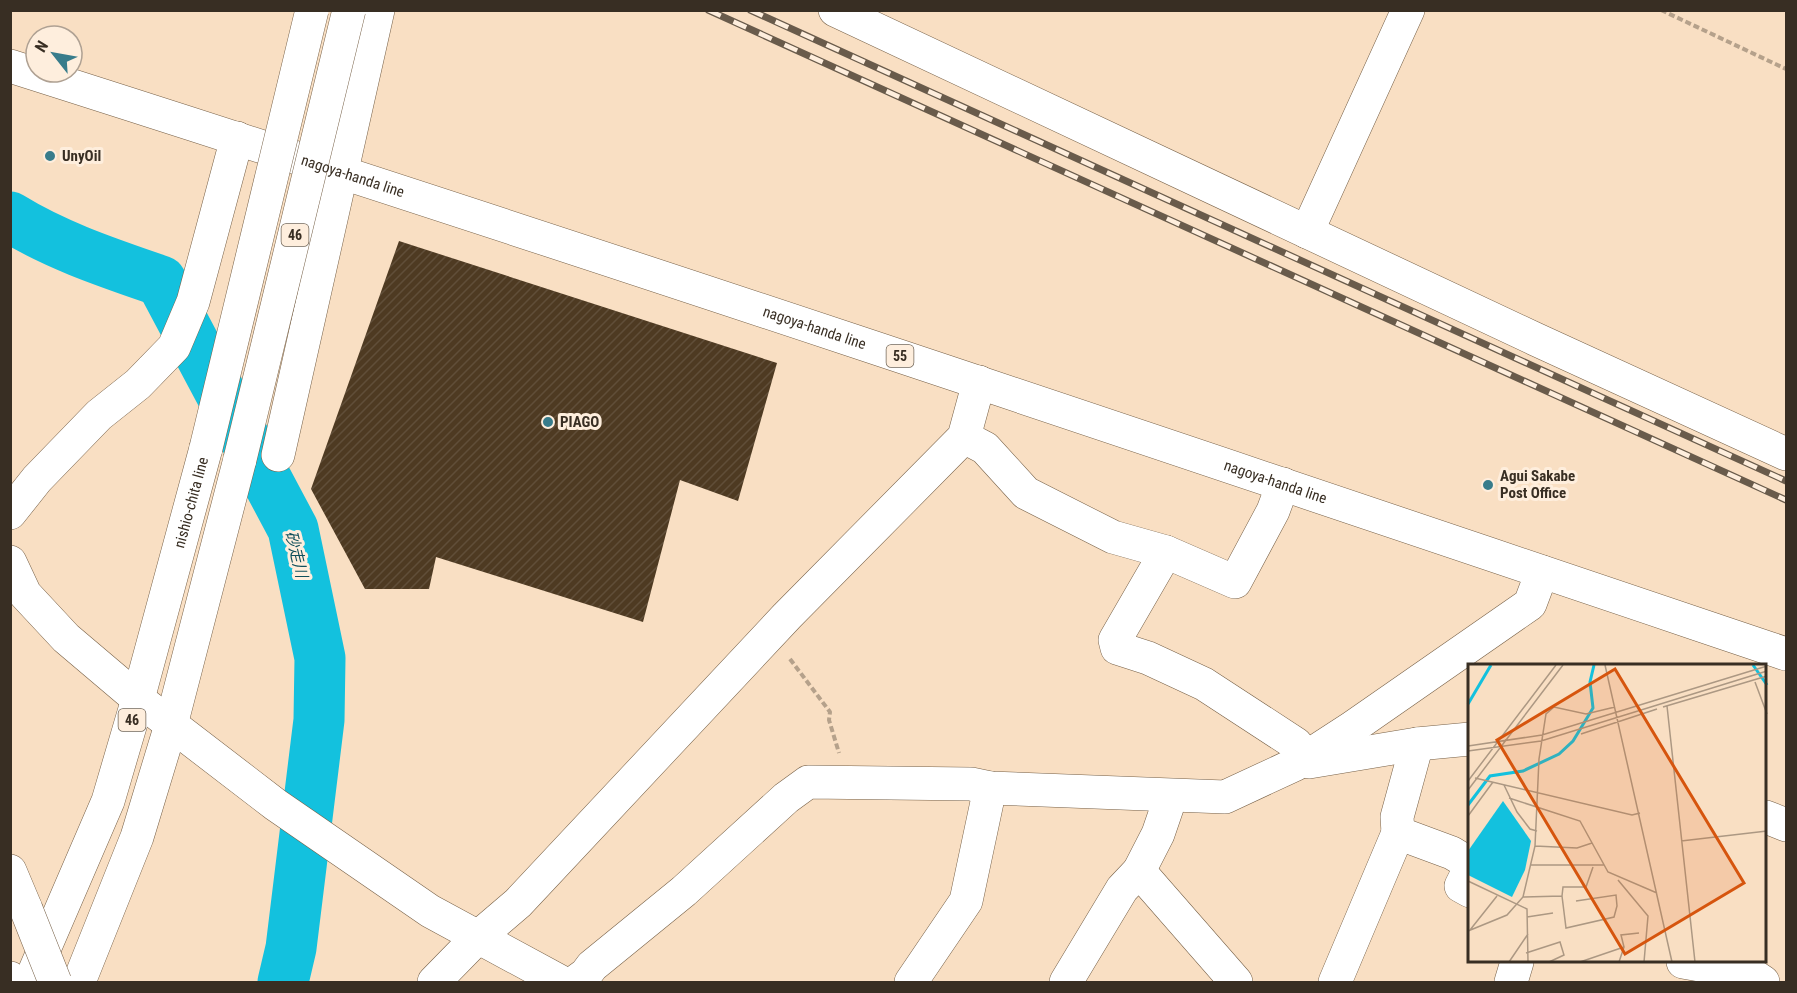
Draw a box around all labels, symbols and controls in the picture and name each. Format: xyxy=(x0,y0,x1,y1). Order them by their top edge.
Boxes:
north arrow xyxy=(24,24,84,84)
text: N xyxy=(31,37,52,56)
place label: UnyOil xyxy=(62,147,101,165)
marker: UnyOil xyxy=(43,149,57,163)
street label: nagoya-handa line xyxy=(299,151,407,201)
road number: 46 xyxy=(282,224,308,246)
street label: nagoya-handa line xyxy=(761,302,868,353)
road number: 55 xyxy=(886,345,914,367)
place label: PIAGO xyxy=(560,413,599,431)
marker: PIAGO xyxy=(541,415,555,429)
street label: nishio-chita line xyxy=(170,455,212,550)
street label: nagoya-handa line xyxy=(1222,456,1329,508)
place label: Agui Sakabe Post Office xyxy=(1500,467,1575,502)
marker: Agui Sakabe Post Office xyxy=(1481,478,1495,492)
water label: 砂走川 xyxy=(281,529,312,582)
inset map xyxy=(1468,664,1767,963)
road number: 46 xyxy=(118,709,146,731)

